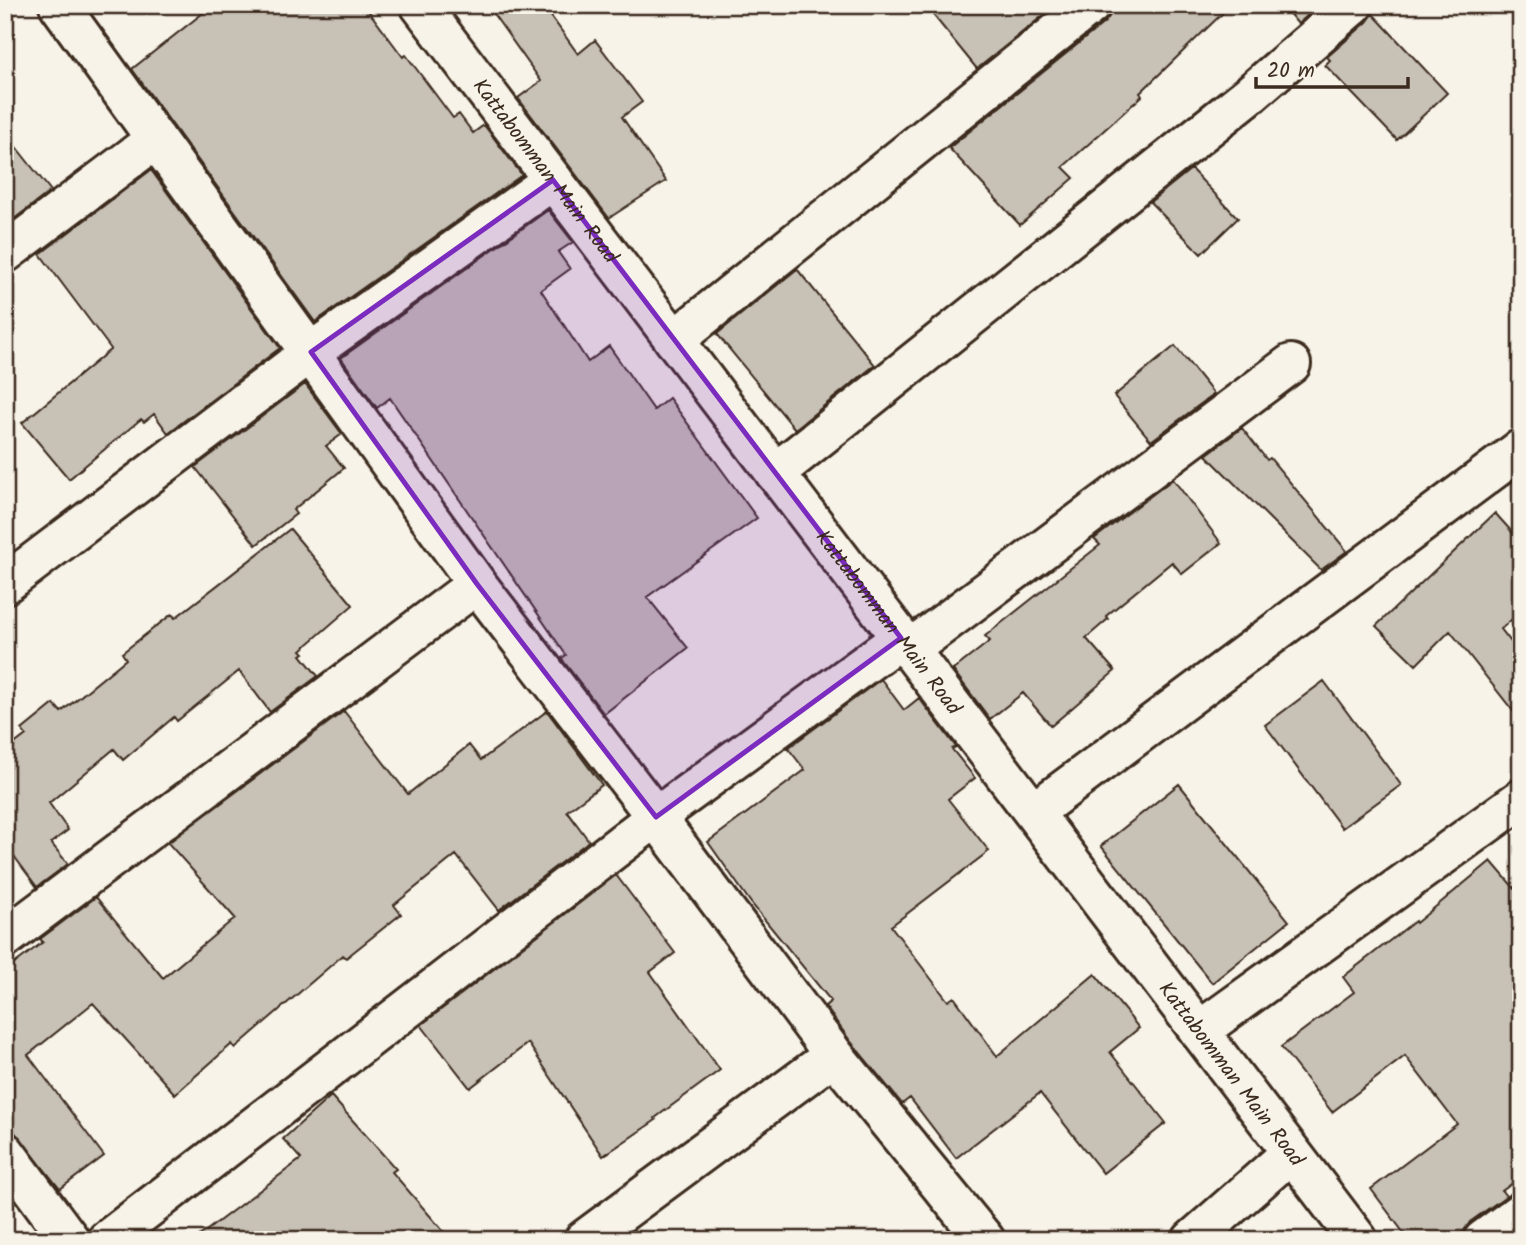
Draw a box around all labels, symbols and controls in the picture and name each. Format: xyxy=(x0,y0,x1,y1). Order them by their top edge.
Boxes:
scale bar xyxy=(1256,46,1409,90)
text: 20 m xyxy=(1267,55,1315,88)
street label: Kattabomman Main Road xyxy=(463,72,626,272)
street label: Kattabomman Main Road xyxy=(806,523,969,723)
street label: Kattabomman Main Road xyxy=(1149,975,1312,1175)

